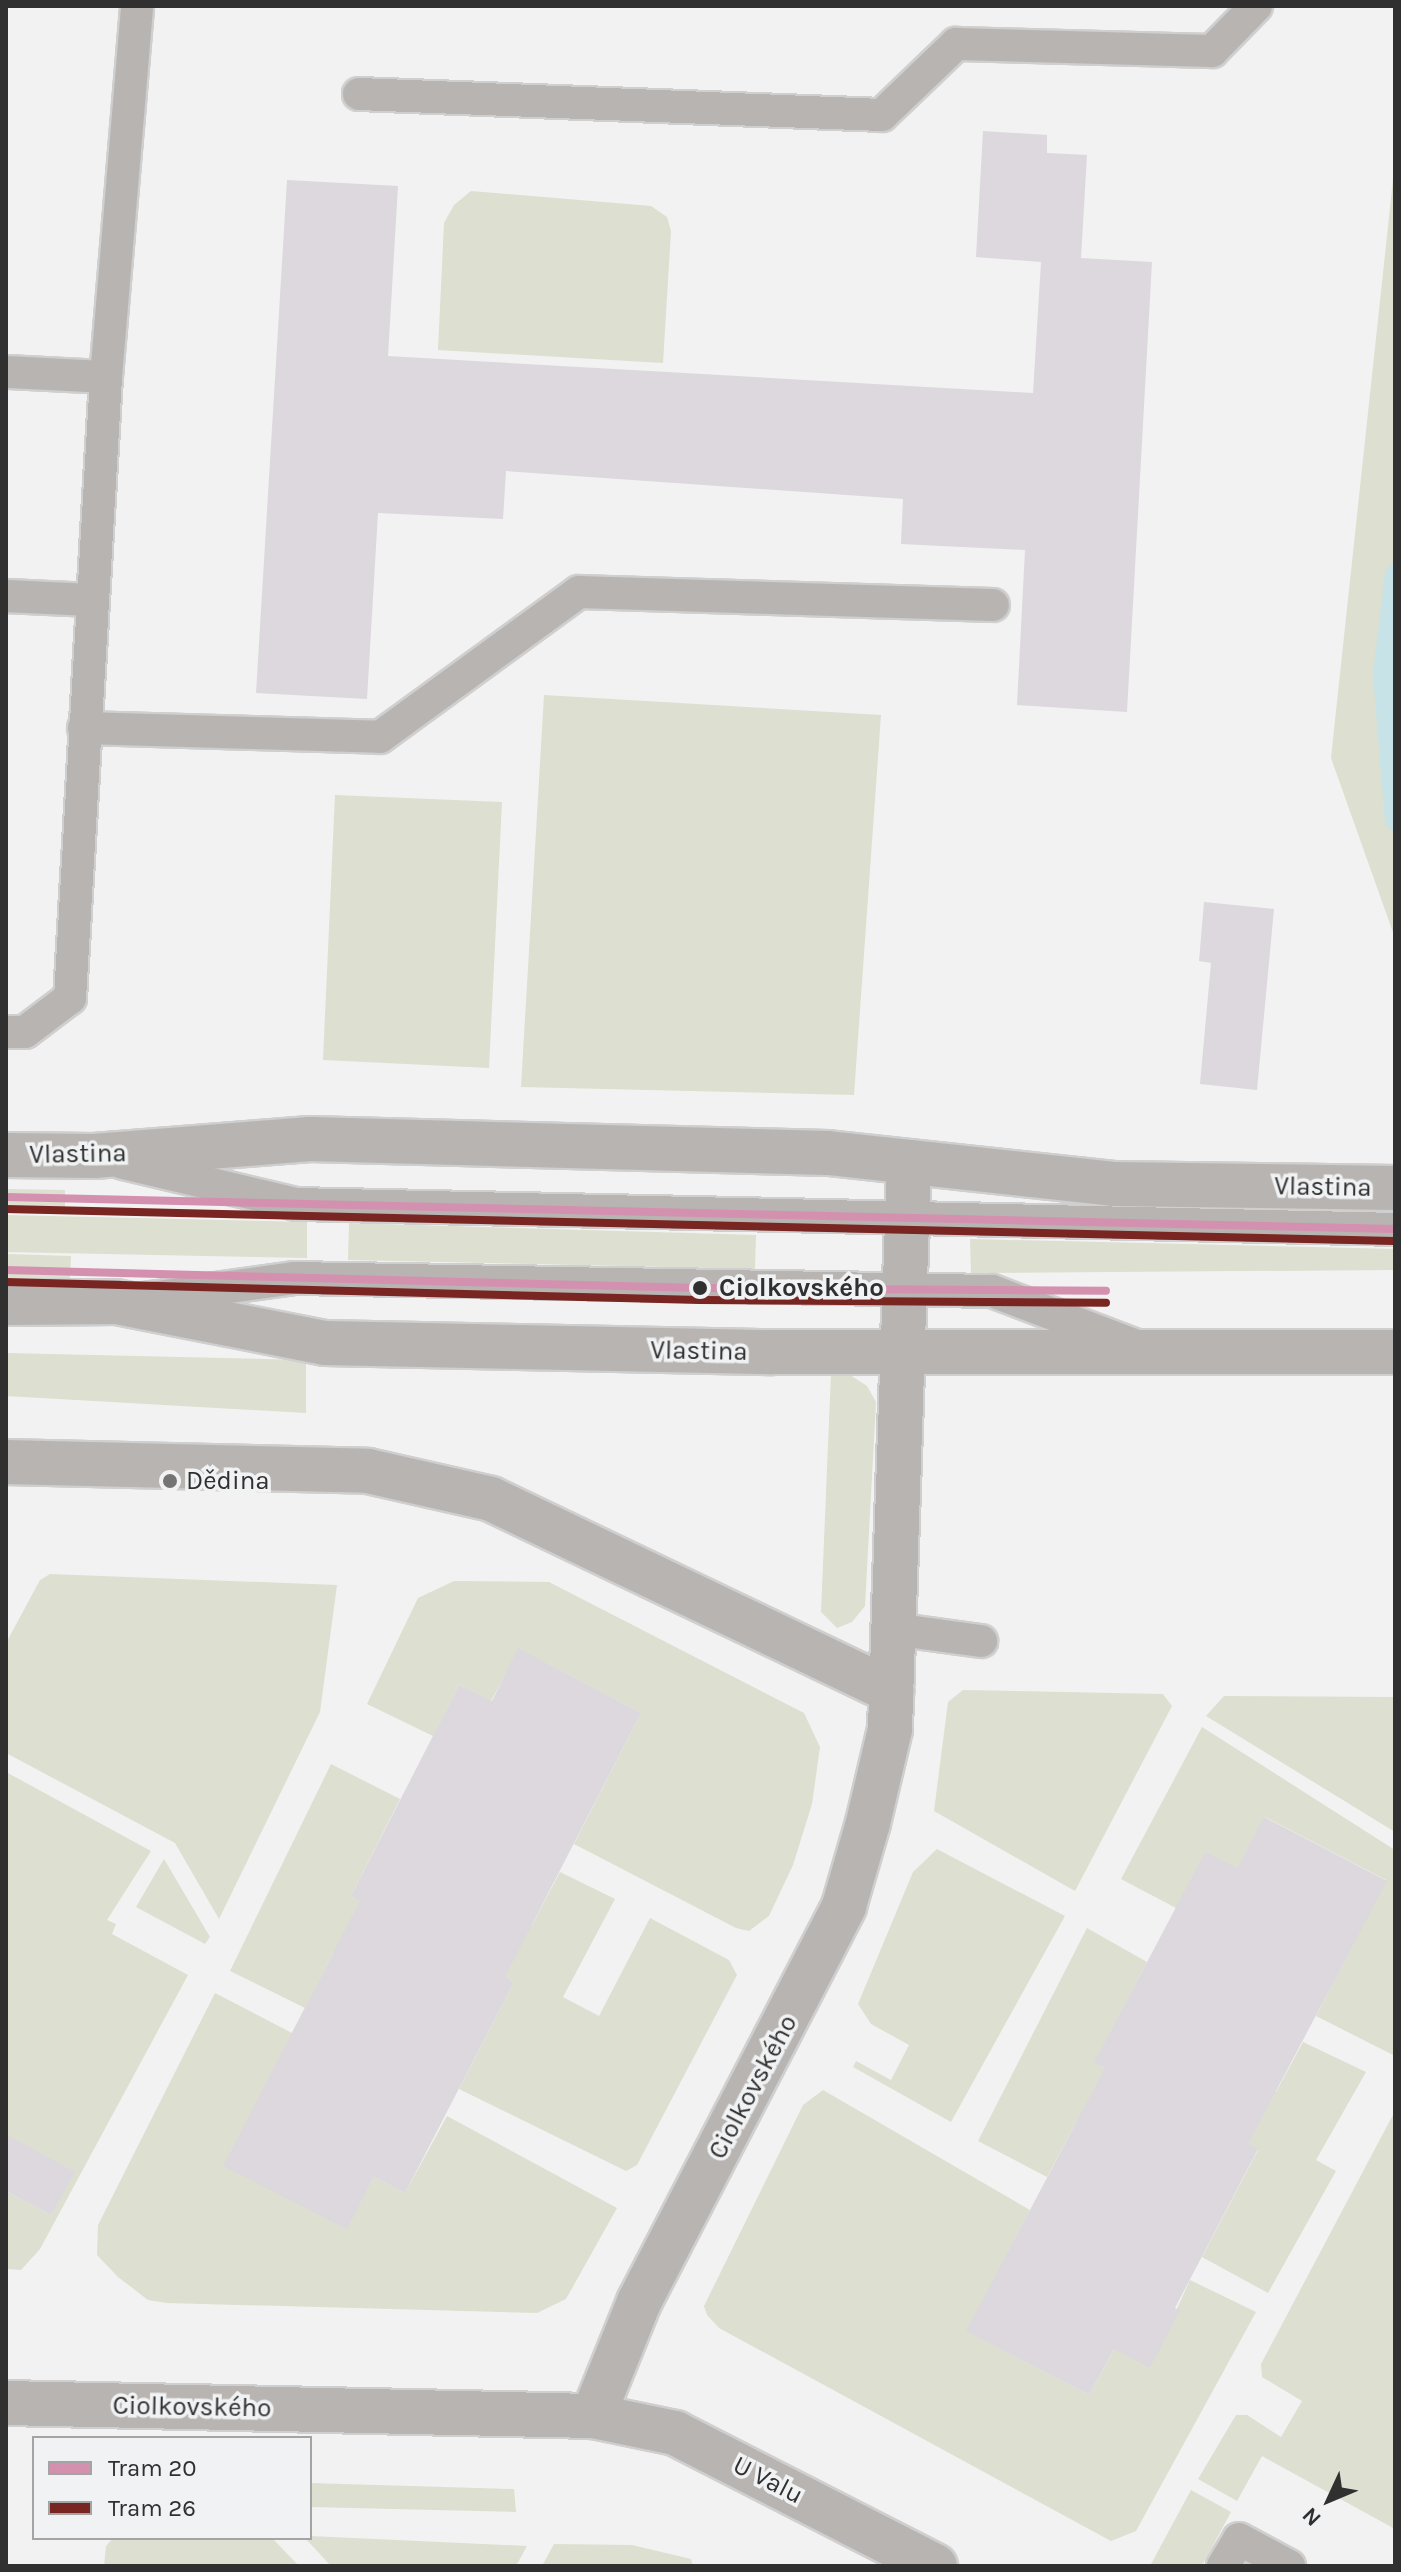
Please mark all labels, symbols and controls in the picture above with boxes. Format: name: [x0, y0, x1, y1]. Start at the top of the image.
street label: Vlastina: [29, 1138, 127, 1170]
street label: Vlastina: [1274, 1171, 1372, 1203]
place label: Ciolkovského: [719, 1272, 884, 1304]
marker: Ciolkovského: [688, 1276, 712, 1300]
street label: Vlastina: [650, 1335, 748, 1367]
place label: Dědina: [186, 1465, 270, 1497]
marker: Dědina: [161, 1472, 179, 1490]
street label: Ciolkovského: [702, 2010, 804, 2164]
street label: Ciolkovského: [112, 2390, 272, 2424]
legend: [32, 2436, 312, 2540]
street label: U Valu: [728, 2449, 808, 2511]
text: Tram 20: [108, 2454, 196, 2482]
north arrow: [1289, 2460, 1369, 2540]
text: Tram 26: [108, 2494, 196, 2522]
text: N: [1297, 2502, 1327, 2531]

